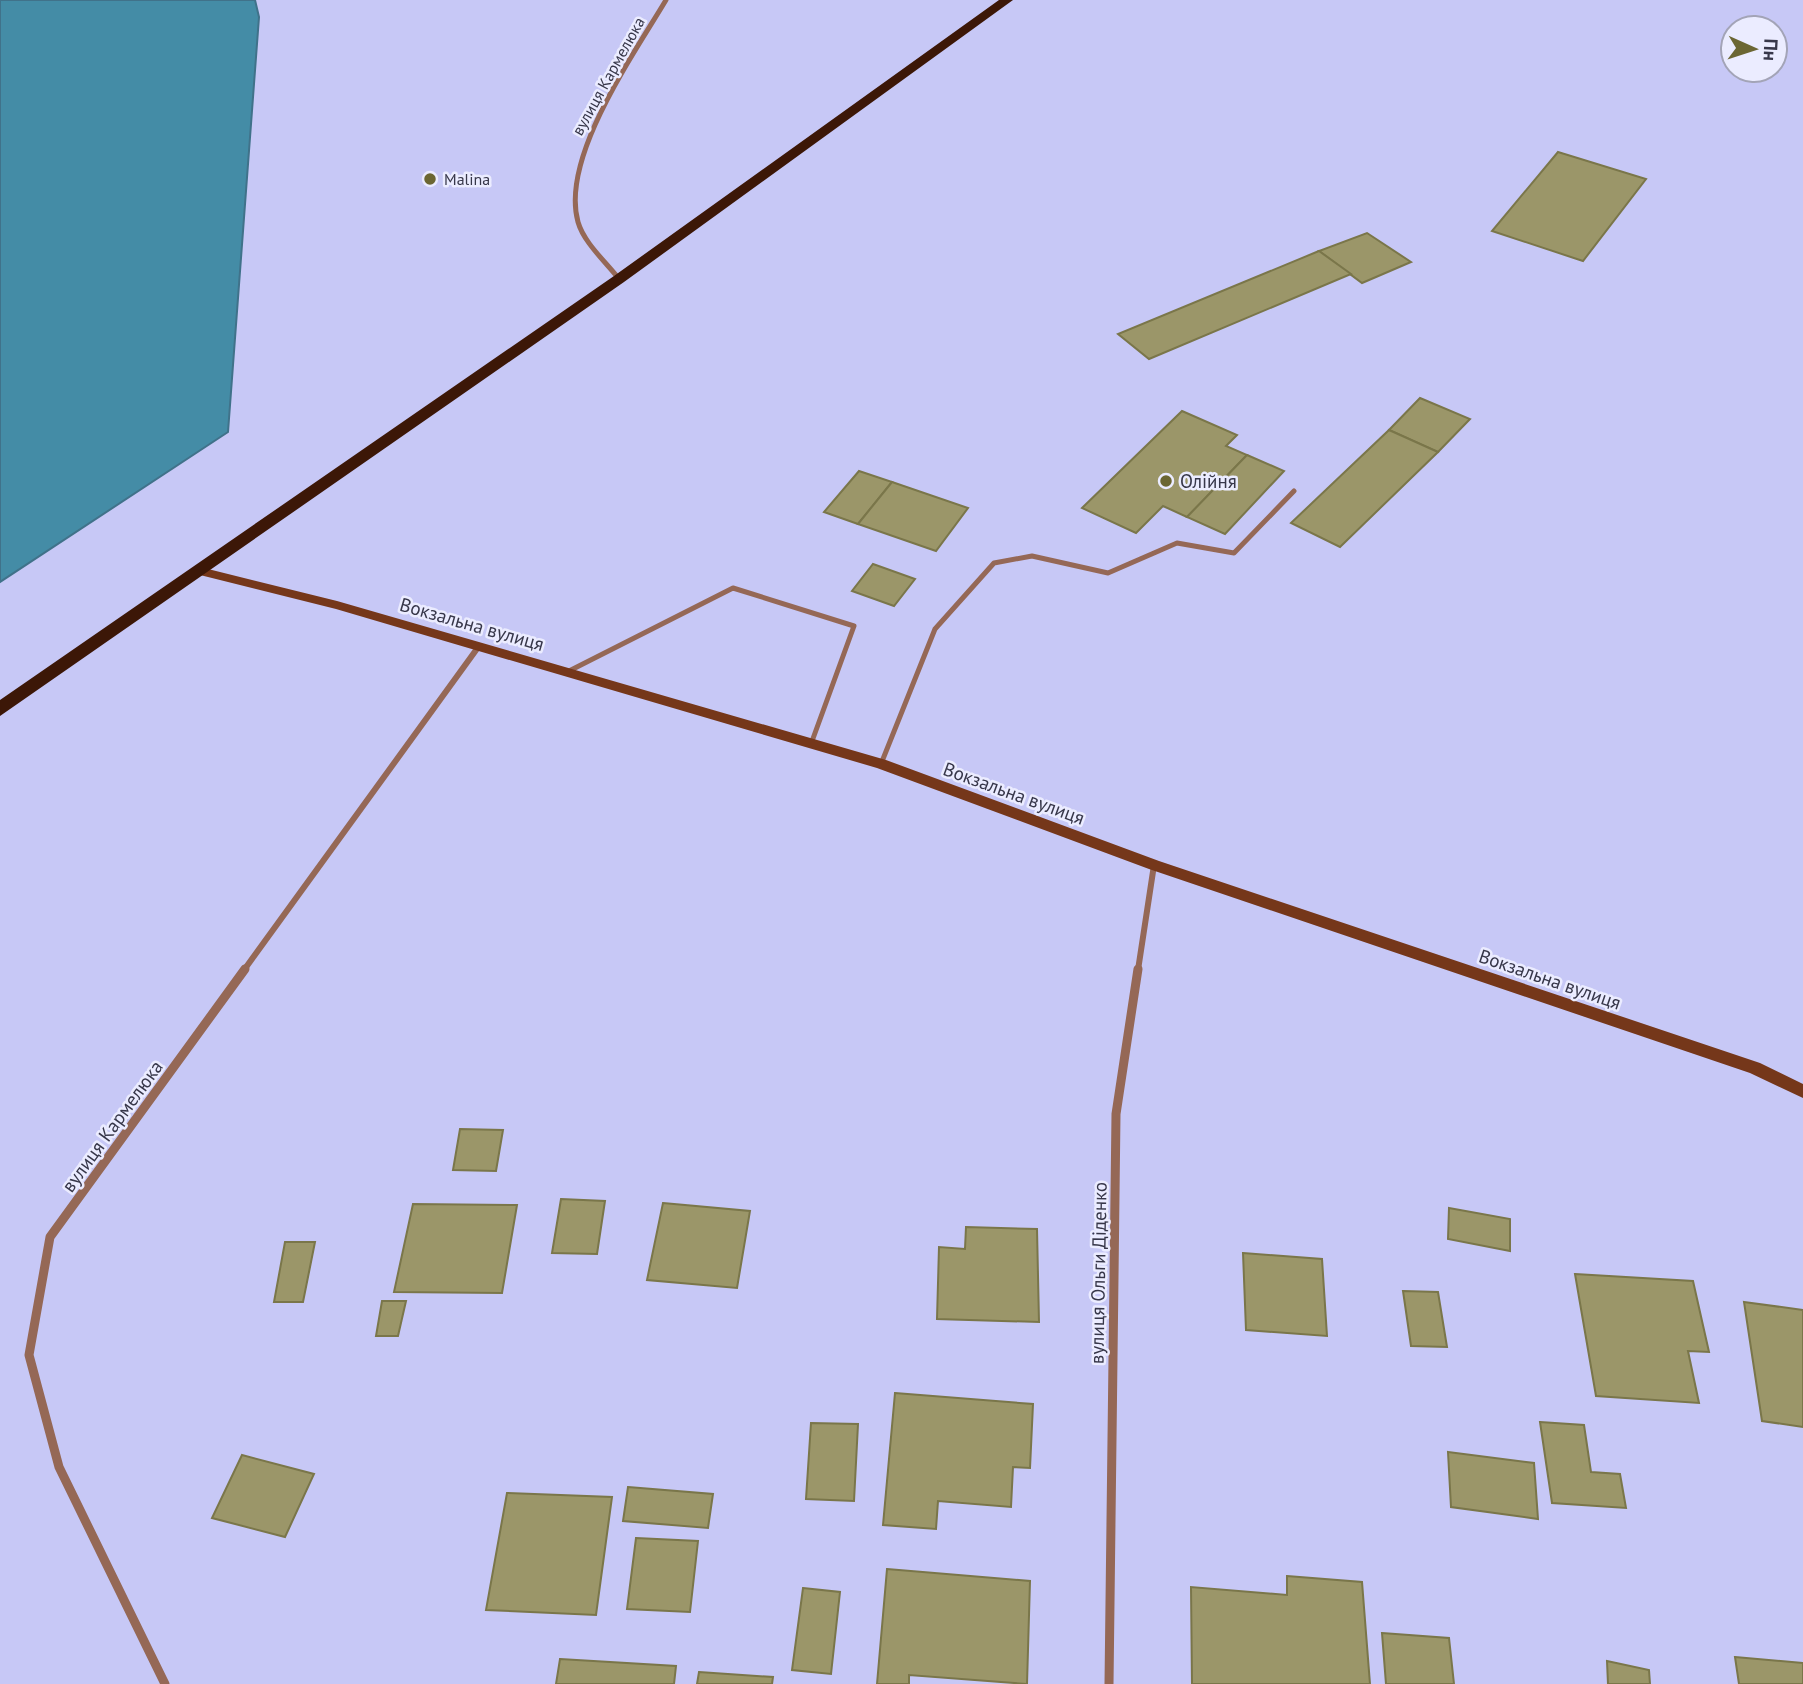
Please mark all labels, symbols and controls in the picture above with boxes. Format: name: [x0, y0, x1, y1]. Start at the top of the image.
street label: вулиця Кармелюка: [567, 13, 649, 139]
north arrow: [1719, 14, 1789, 84]
text: Пн: [1758, 38, 1784, 62]
place label: Malina: [444, 169, 490, 189]
marker: Malina: [422, 171, 438, 187]
place label: Олійня: [1180, 469, 1237, 493]
marker: Олійня: [1158, 473, 1174, 489]
street label: Вокзальна вулиця: [397, 592, 547, 656]
street label: Вокзальна вулиця: [940, 756, 1088, 830]
street label: Вокзальна вулиця: [1476, 943, 1624, 1015]
street label: вулиця Кармелюка: [56, 1055, 168, 1197]
street label: вулиця Ольги Діденко: [1084, 1182, 1112, 1364]

